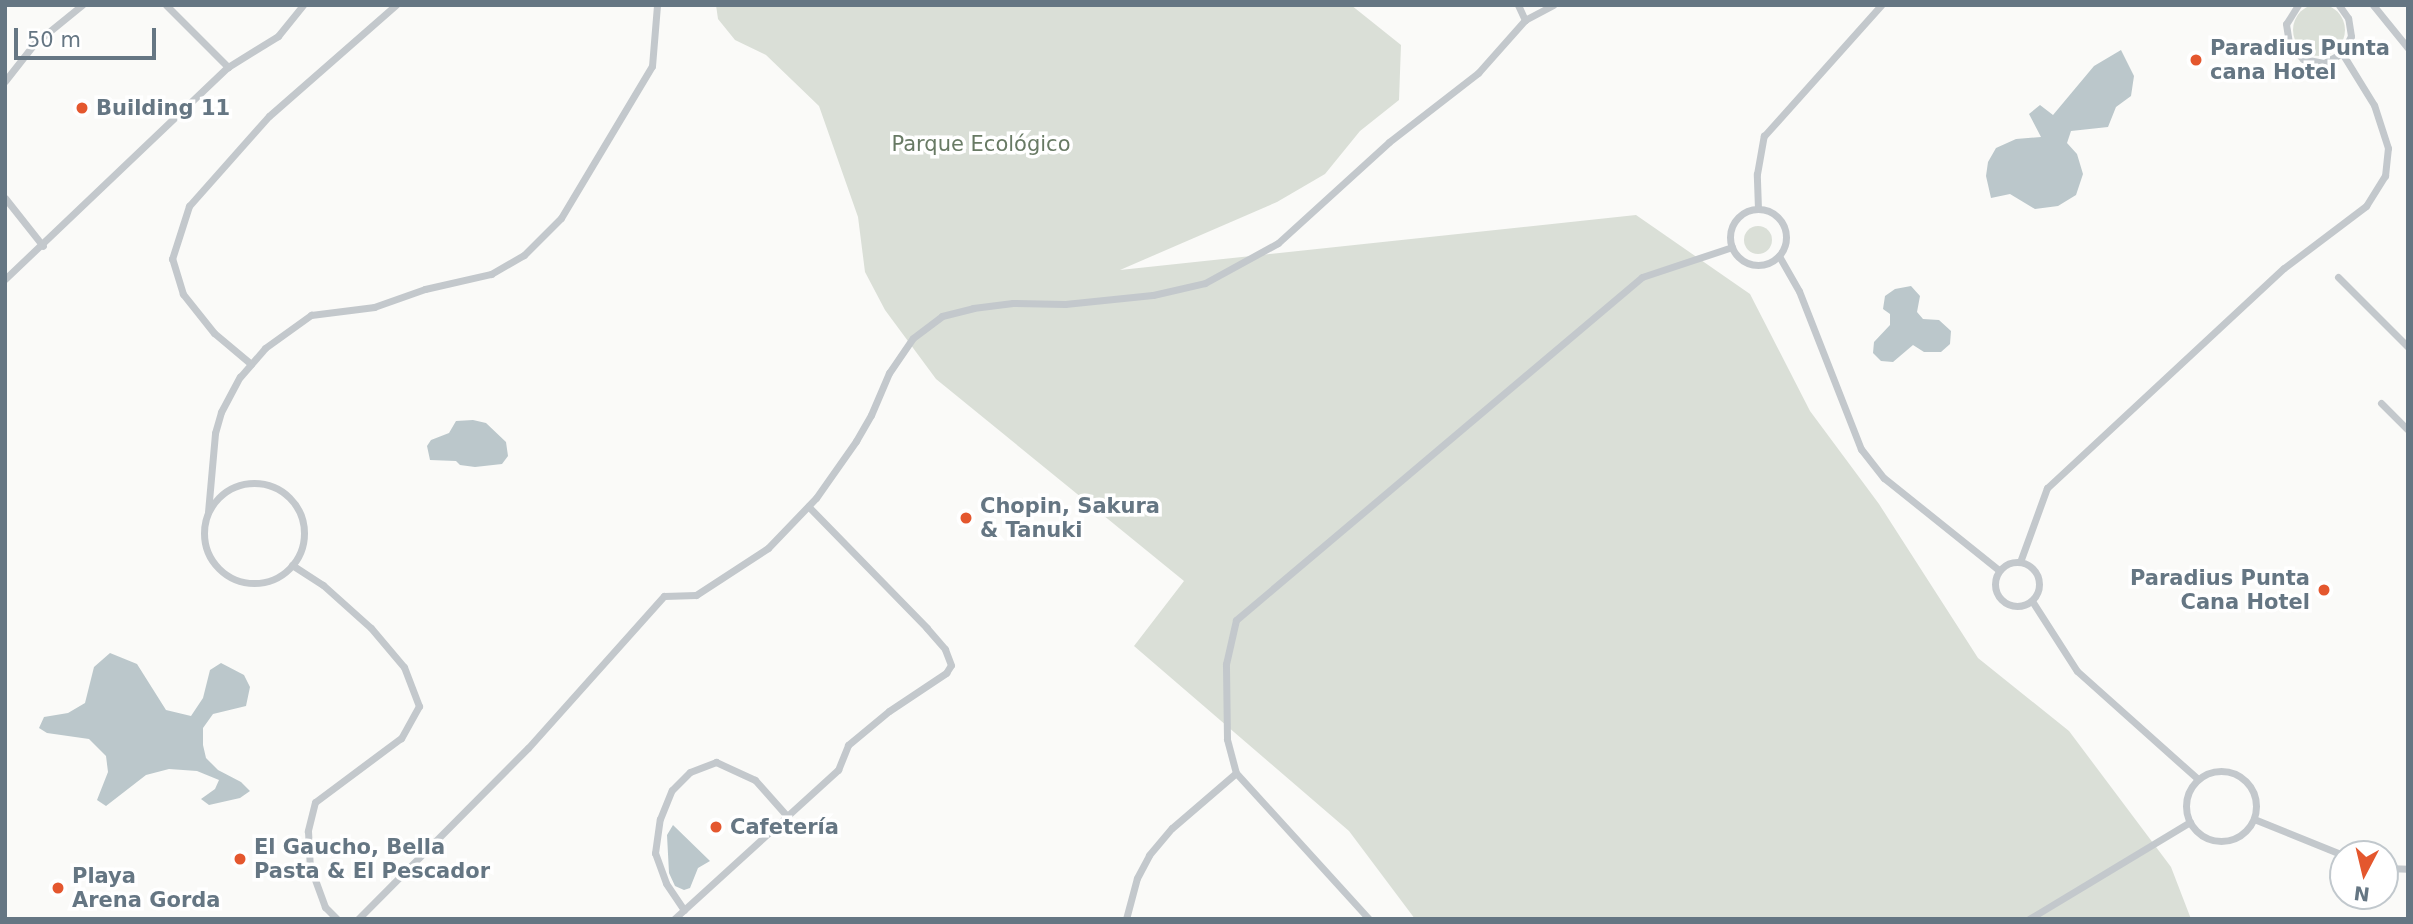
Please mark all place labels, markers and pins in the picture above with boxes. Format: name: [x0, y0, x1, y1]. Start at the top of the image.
place label: Paradius Punta cana Hotel: [2210, 35, 2390, 85]
marker: Paradius Punta cana Hotel: [2188, 52, 2204, 68]
place label: Building 11: [96, 95, 230, 121]
marker: Building 11: [74, 100, 90, 116]
place label: Chopin, Sakura & Tanuki: [980, 493, 1160, 543]
marker: Chopin, Sakura & Tanuki: [958, 510, 974, 526]
place label: Paradius Punta Cana Hotel: [2130, 565, 2310, 615]
marker: Paradius Punta Cana Hotel: [2316, 582, 2332, 598]
place label: Cafetería: [730, 814, 839, 840]
marker: Cafetería: [708, 819, 724, 835]
place label: El Gaucho, Bella Pasta & El Pescador: [254, 834, 490, 884]
marker: El Gaucho, Bella Pasta & El Pescador: [232, 851, 248, 867]
place label: Playa Arena Gorda: [72, 863, 221, 913]
marker: Playa Arena Gorda: [50, 880, 66, 896]

